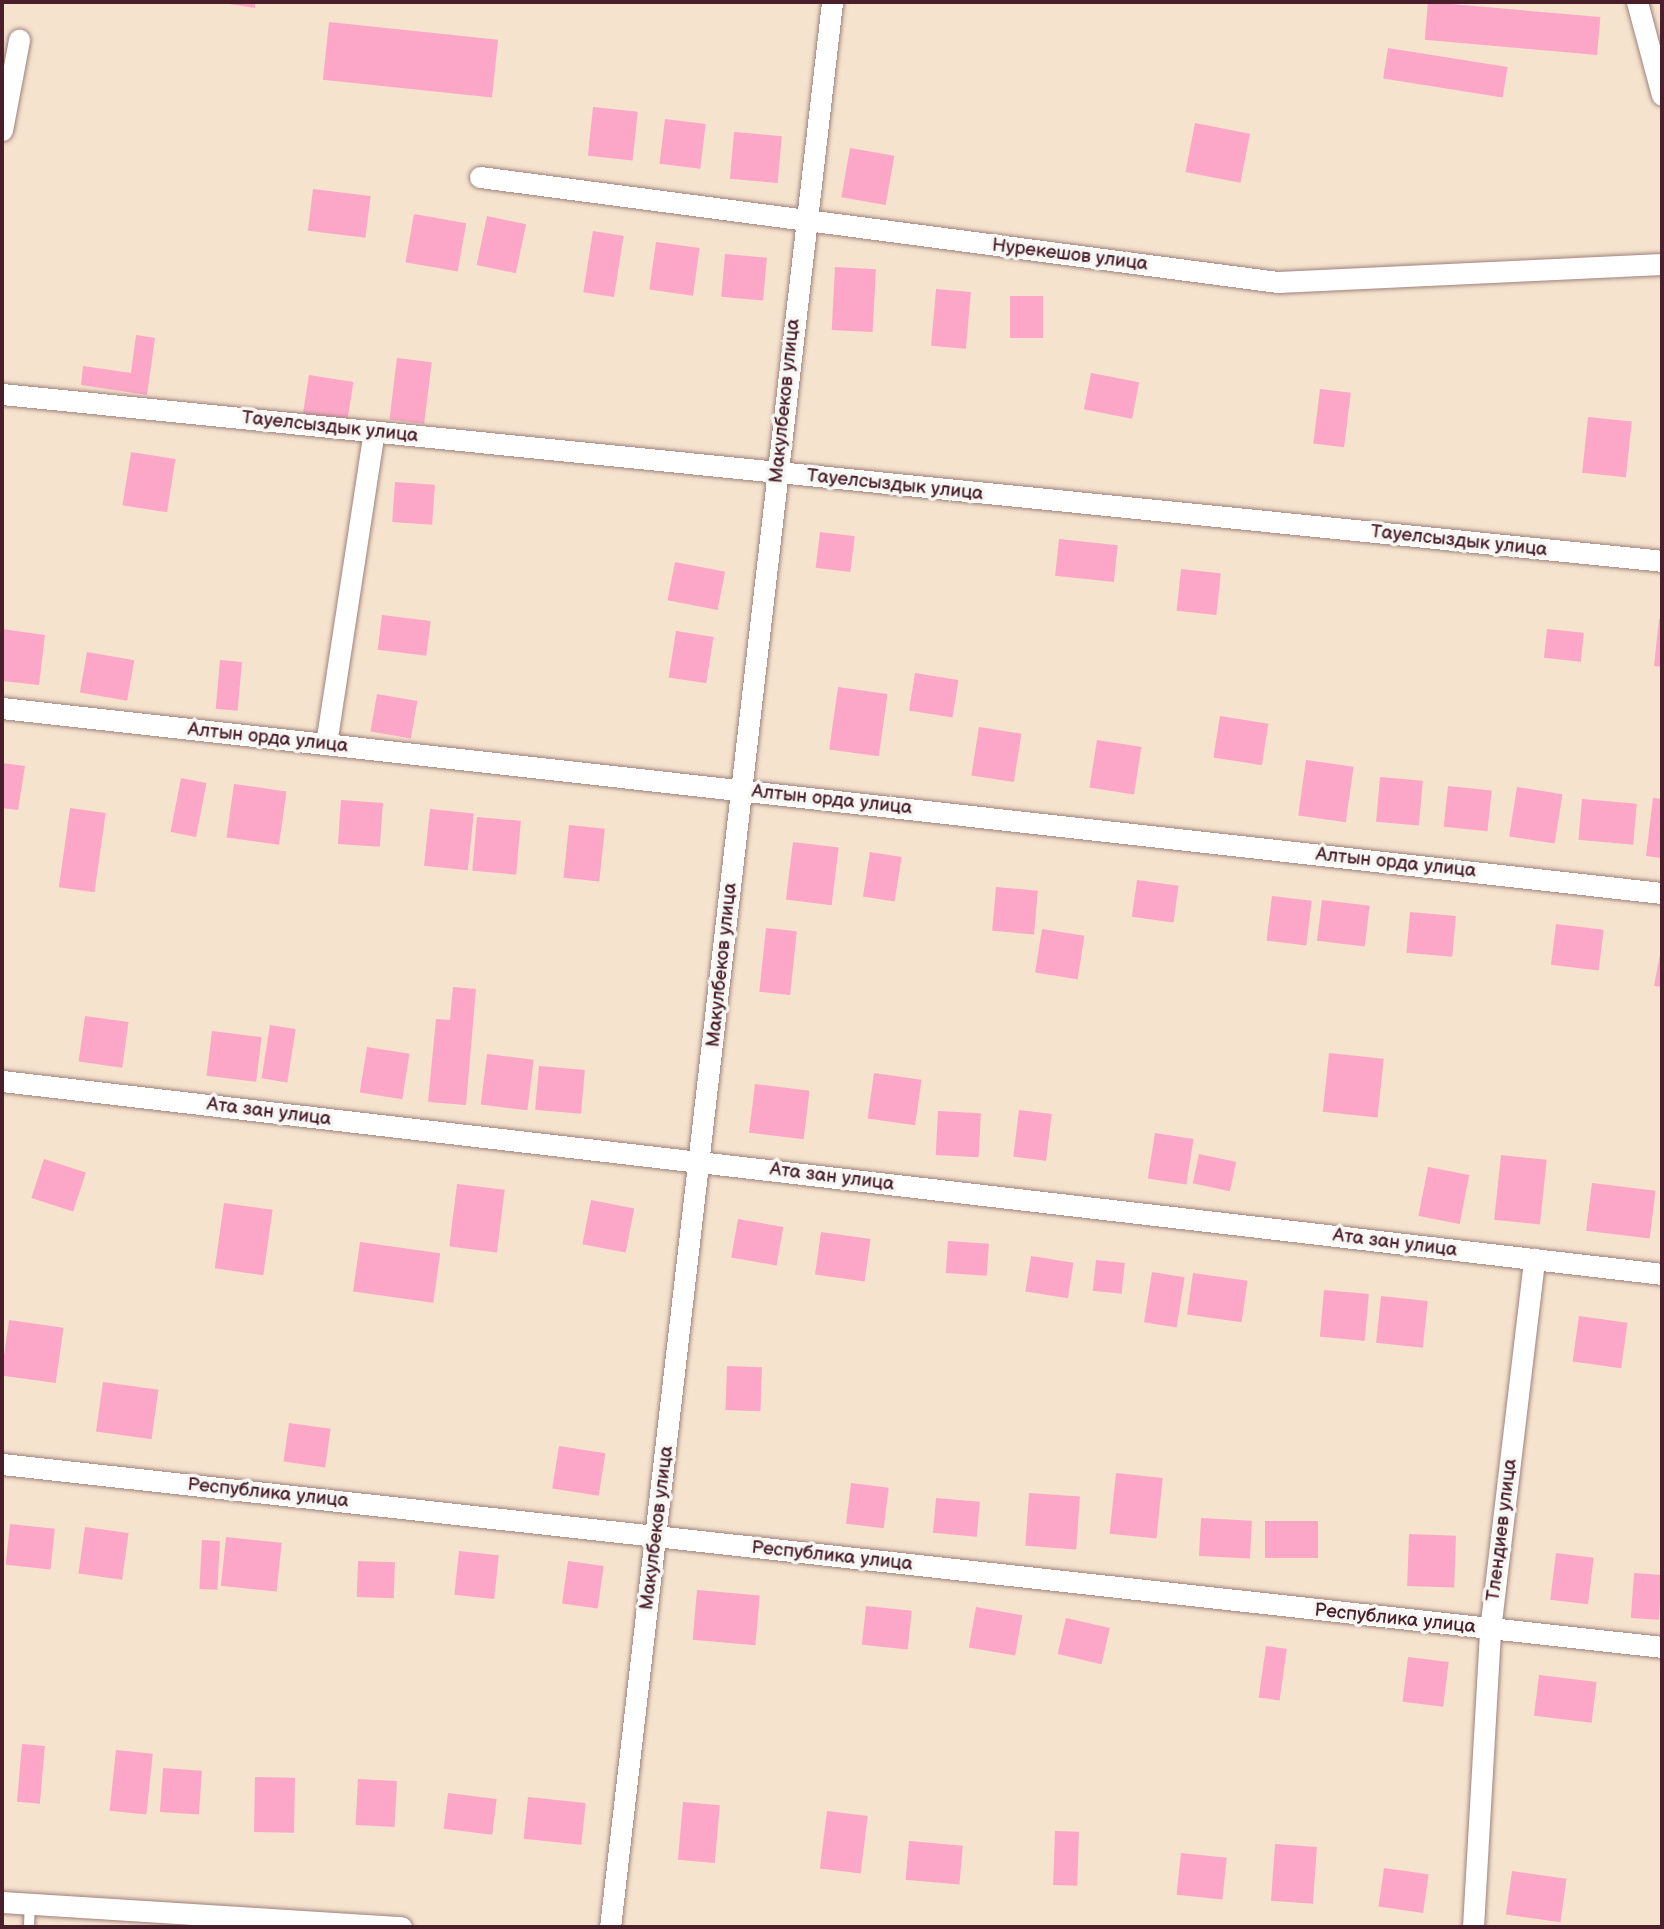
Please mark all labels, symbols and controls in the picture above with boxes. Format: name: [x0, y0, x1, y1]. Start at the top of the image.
street label: Нурекешов улица: [991, 234, 1149, 276]
street label: Макулбеков улица: [765, 318, 805, 484]
street label: Тауелсыздык улица: [241, 406, 419, 448]
street label: Тауелсыздык улица: [806, 464, 984, 506]
street label: Тауелсыздык улица: [1370, 520, 1548, 562]
street label: Алтын орда улица: [187, 718, 349, 758]
street label: Алтын орда улица: [751, 780, 913, 820]
street label: Алтын орда улица: [1315, 843, 1477, 883]
street label: Макулбеков улица: [702, 882, 742, 1048]
street label: Ата зан улица: [206, 1093, 332, 1131]
street label: Ата зан улица: [769, 1158, 895, 1196]
street label: Ата зан улица: [1332, 1224, 1458, 1262]
street label: Макулбеков улица: [636, 1445, 678, 1611]
street label: Тлендиев улица: [1482, 1457, 1522, 1603]
street label: Республика улица: [186, 1473, 350, 1513]
street label: Республика улица: [750, 1536, 914, 1576]
street label: Республика улица: [1313, 1599, 1477, 1639]

